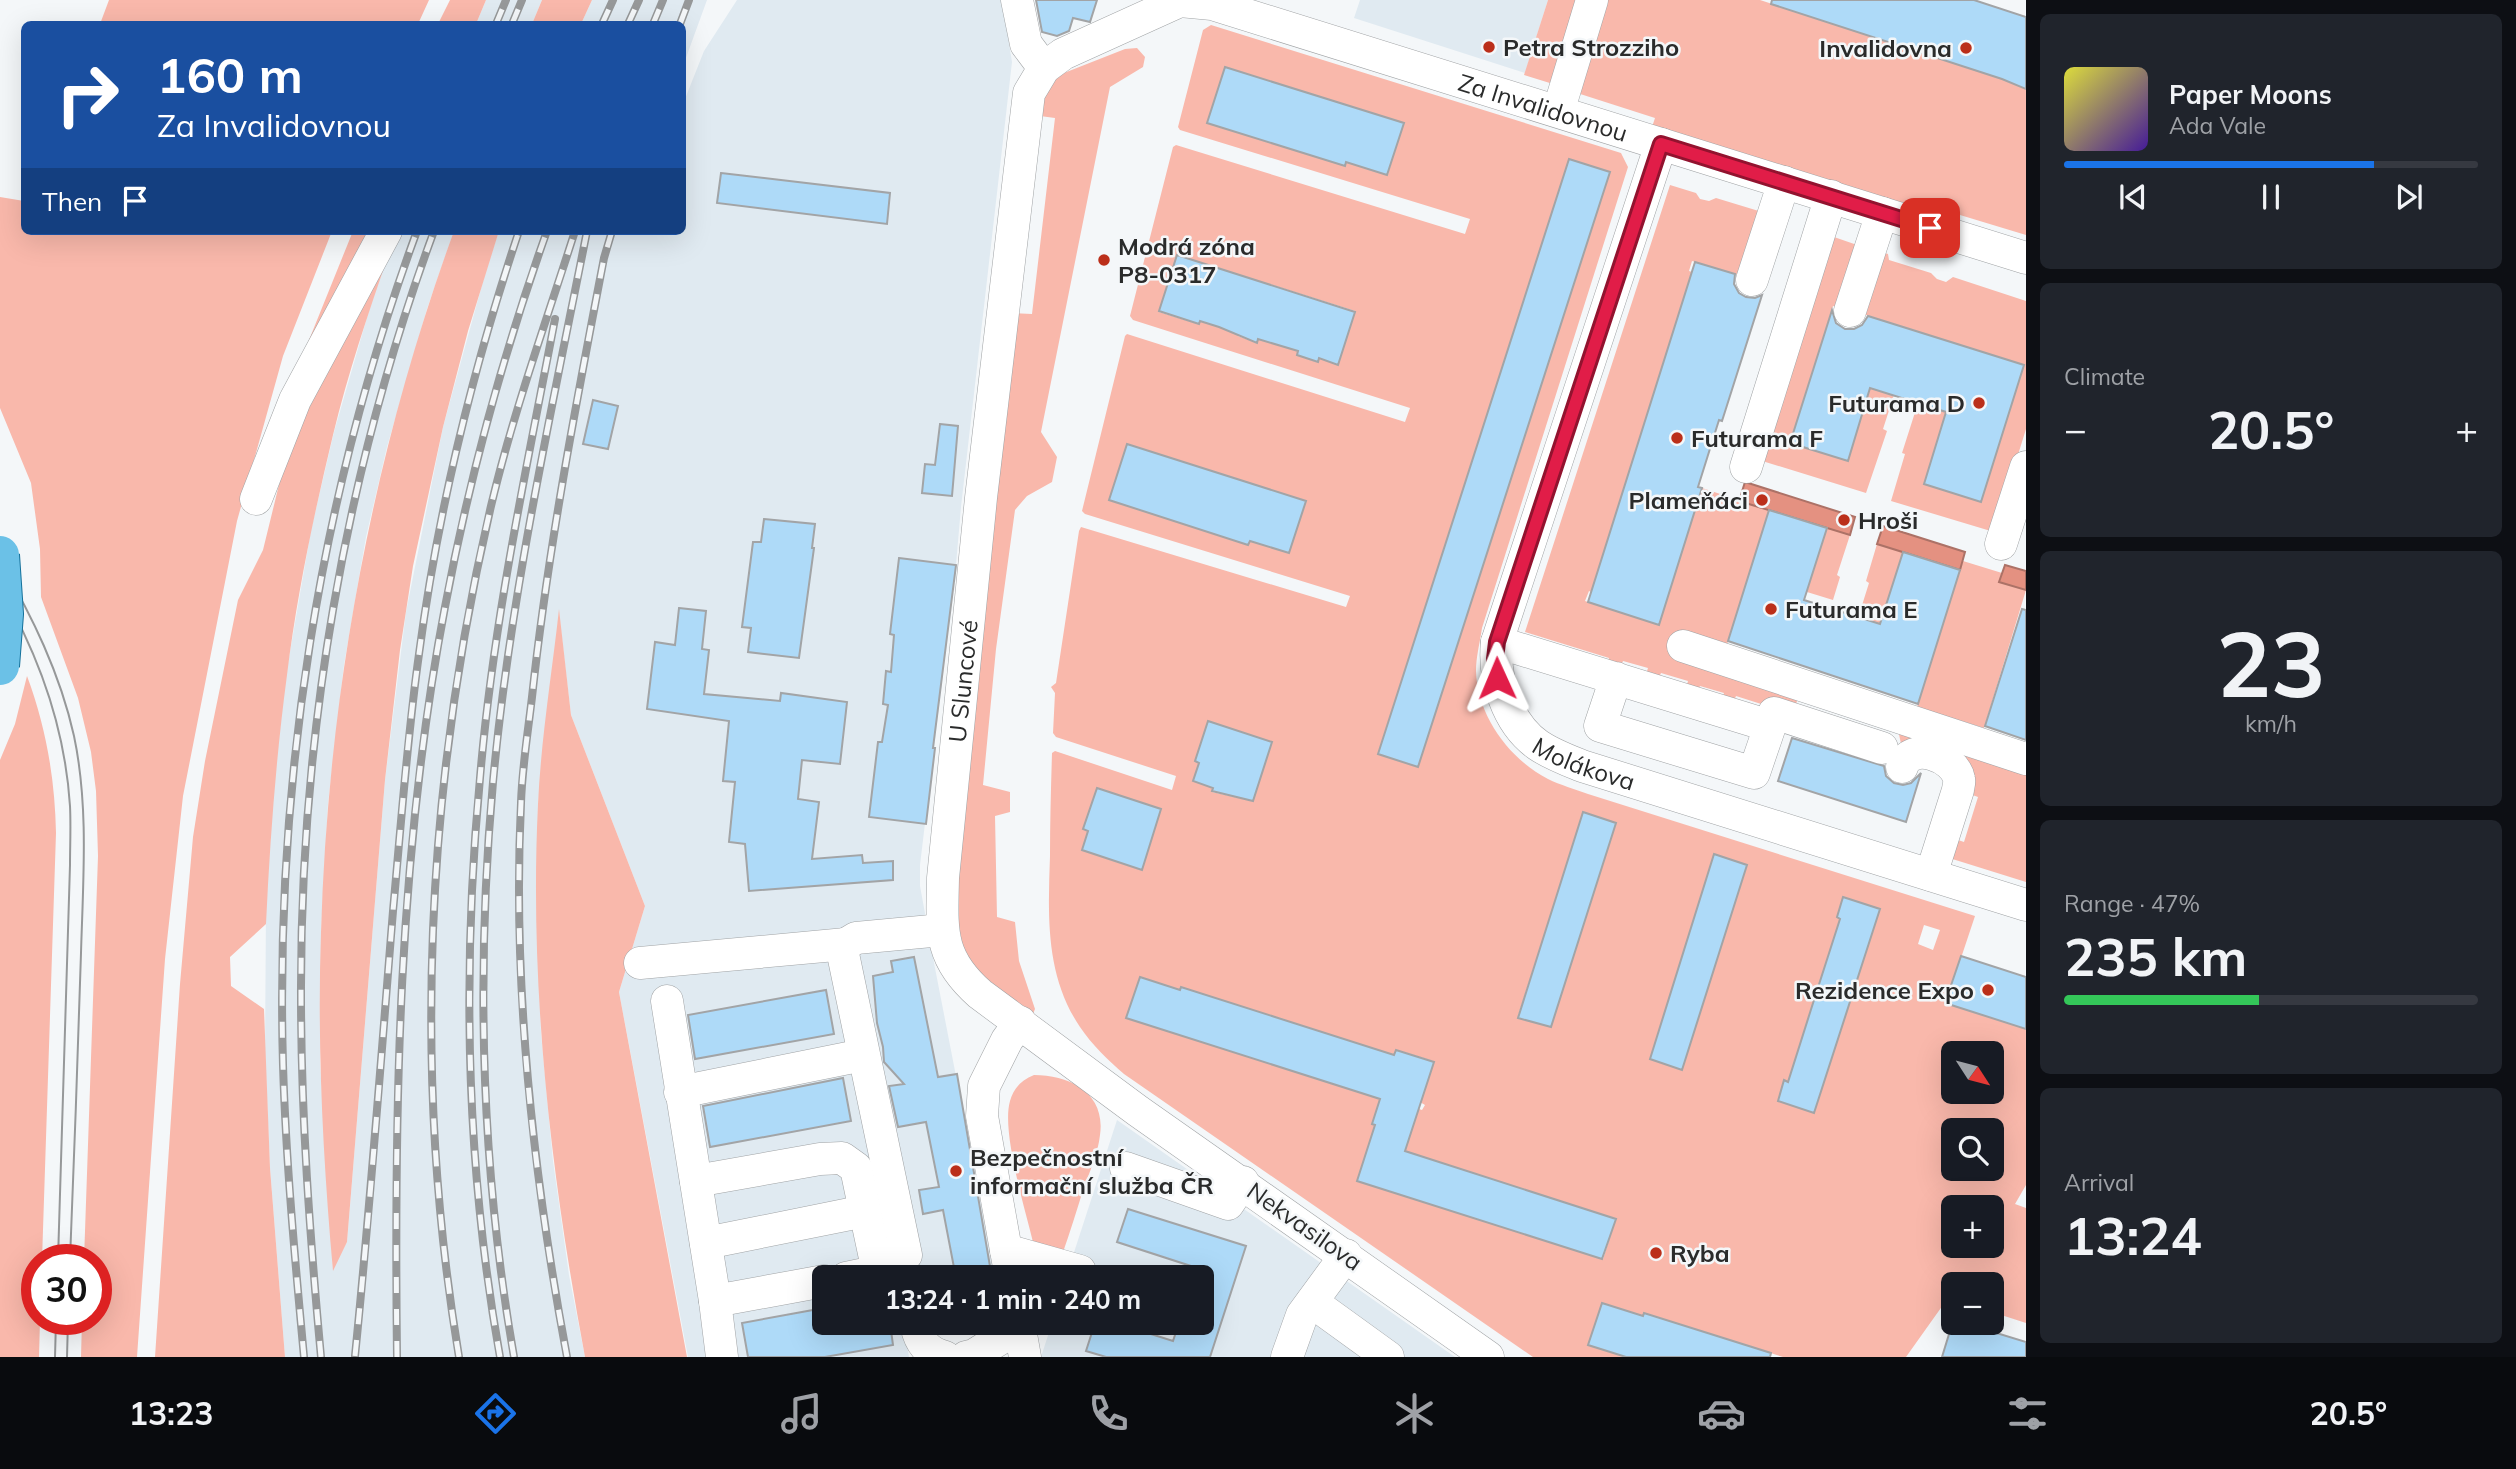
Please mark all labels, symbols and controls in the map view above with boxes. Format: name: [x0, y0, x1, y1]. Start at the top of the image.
place label: Petra Strozziho: [1503, 32, 1679, 62]
place label: Invalidovna: [1819, 33, 1952, 63]
marker: Petra Strozziho: [1481, 39, 1497, 55]
marker: Invalidovna: [1958, 40, 1974, 56]
text: 160 m: [157, 44, 303, 105]
icon: right: [42, 49, 133, 140]
street label: Za Invalidovnou: [1455, 67, 1631, 148]
text: Paper Moons: [2169, 78, 2332, 111]
text: Za Invalidovnou: [157, 105, 391, 145]
text: Ada Vale: [2169, 111, 2266, 140]
icon: previous: [2114, 178, 2152, 216]
icon: pause: [2252, 178, 2290, 216]
icon: next: [2390, 178, 2428, 216]
icon: arrive: [116, 182, 154, 220]
text: Then: [42, 185, 102, 218]
pin: [1900, 198, 1960, 258]
icon: arrive: [1911, 209, 1949, 247]
place label: Modrá zóna P8-0317: [1118, 231, 1255, 289]
marker: Modrá zóna P8-0317: [1096, 252, 1112, 268]
text: Climate: [2064, 362, 2145, 391]
place label: Futurama D: [1828, 388, 1965, 418]
marker: Futurama D: [1971, 395, 1987, 411]
text: 20.5°: [2208, 397, 2334, 462]
text: −: [2064, 405, 2087, 453]
text: +: [2455, 405, 2478, 453]
place label: Futurama F: [1691, 423, 1823, 453]
marker: Futurama F: [1669, 430, 1685, 446]
place label: Plameňáci: [1628, 485, 1748, 515]
marker: Plameňáci: [1754, 492, 1770, 508]
place label: Hroši: [1858, 505, 1918, 535]
marker: Hroši: [1836, 512, 1852, 528]
place label: Futurama E: [1785, 594, 1918, 624]
marker: Futurama E: [1763, 601, 1779, 617]
text: 23: [2216, 606, 2326, 720]
street label: U Sluncové: [942, 618, 984, 744]
position arrow: [1460, 641, 1534, 715]
text: km/h: [2245, 709, 2297, 738]
street label: Molákova: [1527, 731, 1639, 797]
text: Range · 47%: [2064, 889, 2200, 918]
text: 235 km: [2064, 924, 2247, 989]
place label: Rezidence Expo: [1795, 975, 1974, 1005]
marker: Rezidence Expo: [1980, 982, 1996, 998]
north arrow: [1941, 1041, 2004, 1104]
map controls: [1941, 1041, 2004, 1335]
button: search: [1941, 1118, 2004, 1181]
place label: Bezpečnostní informační služba ČR: [970, 1142, 1214, 1200]
marker: Bezpečnostní informační služba ČR: [948, 1163, 964, 1179]
text: Arrival: [2064, 1168, 2134, 1197]
street label: Nekvasilova: [1242, 1175, 1368, 1277]
button: +: [1941, 1195, 2004, 1258]
text: 13:24: [2064, 1203, 2202, 1268]
place label: Ryba: [1670, 1238, 1730, 1268]
speed limit sign: 30: [21, 1244, 112, 1335]
marker: Ryba: [1648, 1245, 1664, 1261]
button: −: [1941, 1272, 2004, 1335]
text: 13:24 · 1 min · 240 m: [885, 1283, 1141, 1316]
icon: directions: [471, 1389, 520, 1438]
icon: music: [777, 1389, 826, 1438]
icon: phone: [1084, 1389, 1133, 1438]
icon: climate: [1390, 1389, 1439, 1438]
icon: car: [1697, 1389, 1746, 1438]
icon: filters: [2003, 1389, 2052, 1438]
text: 13:23: [129, 1393, 213, 1433]
text: 20.5°: [2310, 1393, 2387, 1433]

